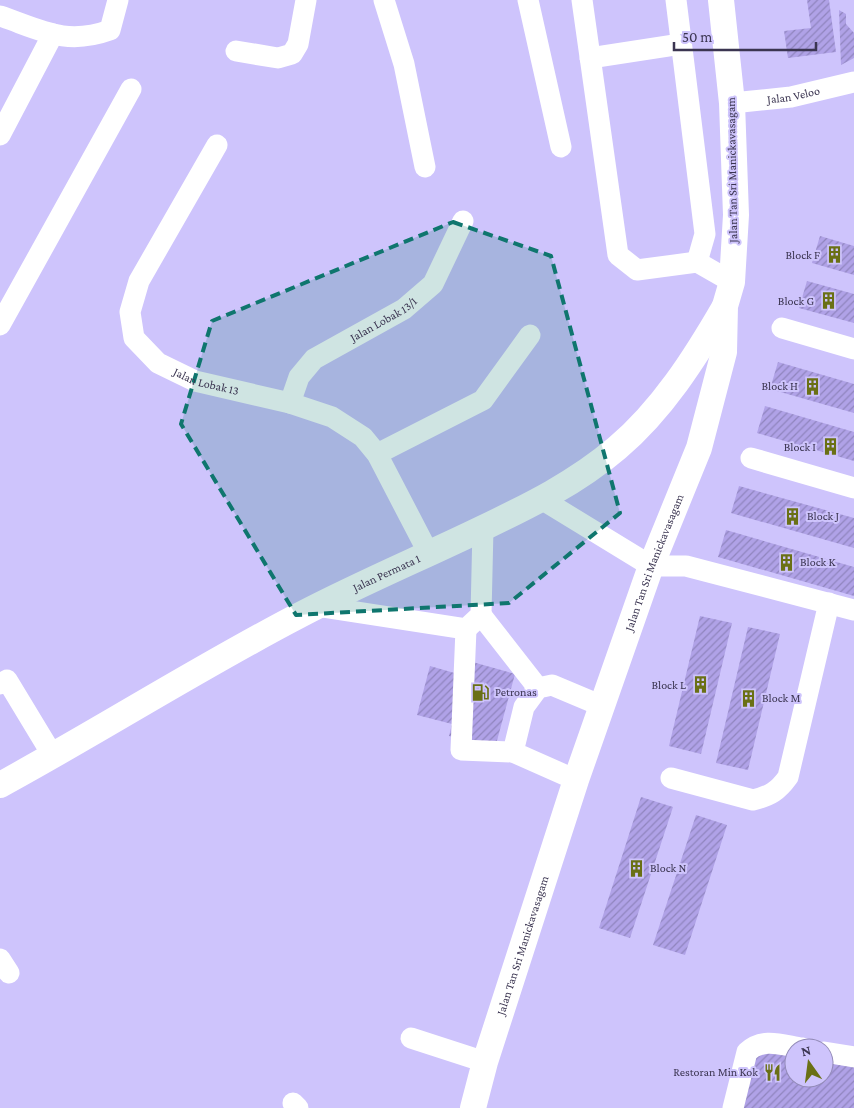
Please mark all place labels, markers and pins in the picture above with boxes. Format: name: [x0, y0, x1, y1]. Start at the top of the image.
building icon: Block F: [824, 245, 844, 265]
place label: Block F: [786, 248, 820, 262]
building icon: Block G: [818, 291, 838, 311]
place label: Block G: [778, 294, 814, 308]
building icon: Block H: [802, 376, 822, 396]
place label: Block H: [762, 379, 798, 393]
building icon: Block I: [820, 437, 840, 457]
place label: Block I: [784, 440, 816, 454]
building icon: Block J: [783, 506, 803, 526]
place label: Block J: [807, 509, 840, 523]
building icon: Block K: [776, 552, 796, 572]
place label: Block K: [800, 555, 836, 569]
building icon: Block L: [690, 675, 710, 695]
place label: Block L: [651, 678, 686, 692]
fuel station icon: Petronas: [471, 682, 491, 702]
place label: Petronas: [495, 685, 537, 699]
building icon: Block M: [738, 688, 758, 708]
place label: Block M: [762, 691, 801, 705]
building icon: Block N: [626, 858, 646, 878]
place label: Block N: [650, 861, 687, 875]
restaurant icon: Restoran Min Kok: [762, 1062, 782, 1082]
place label: Restoran Min Kok: [673, 1065, 758, 1079]

